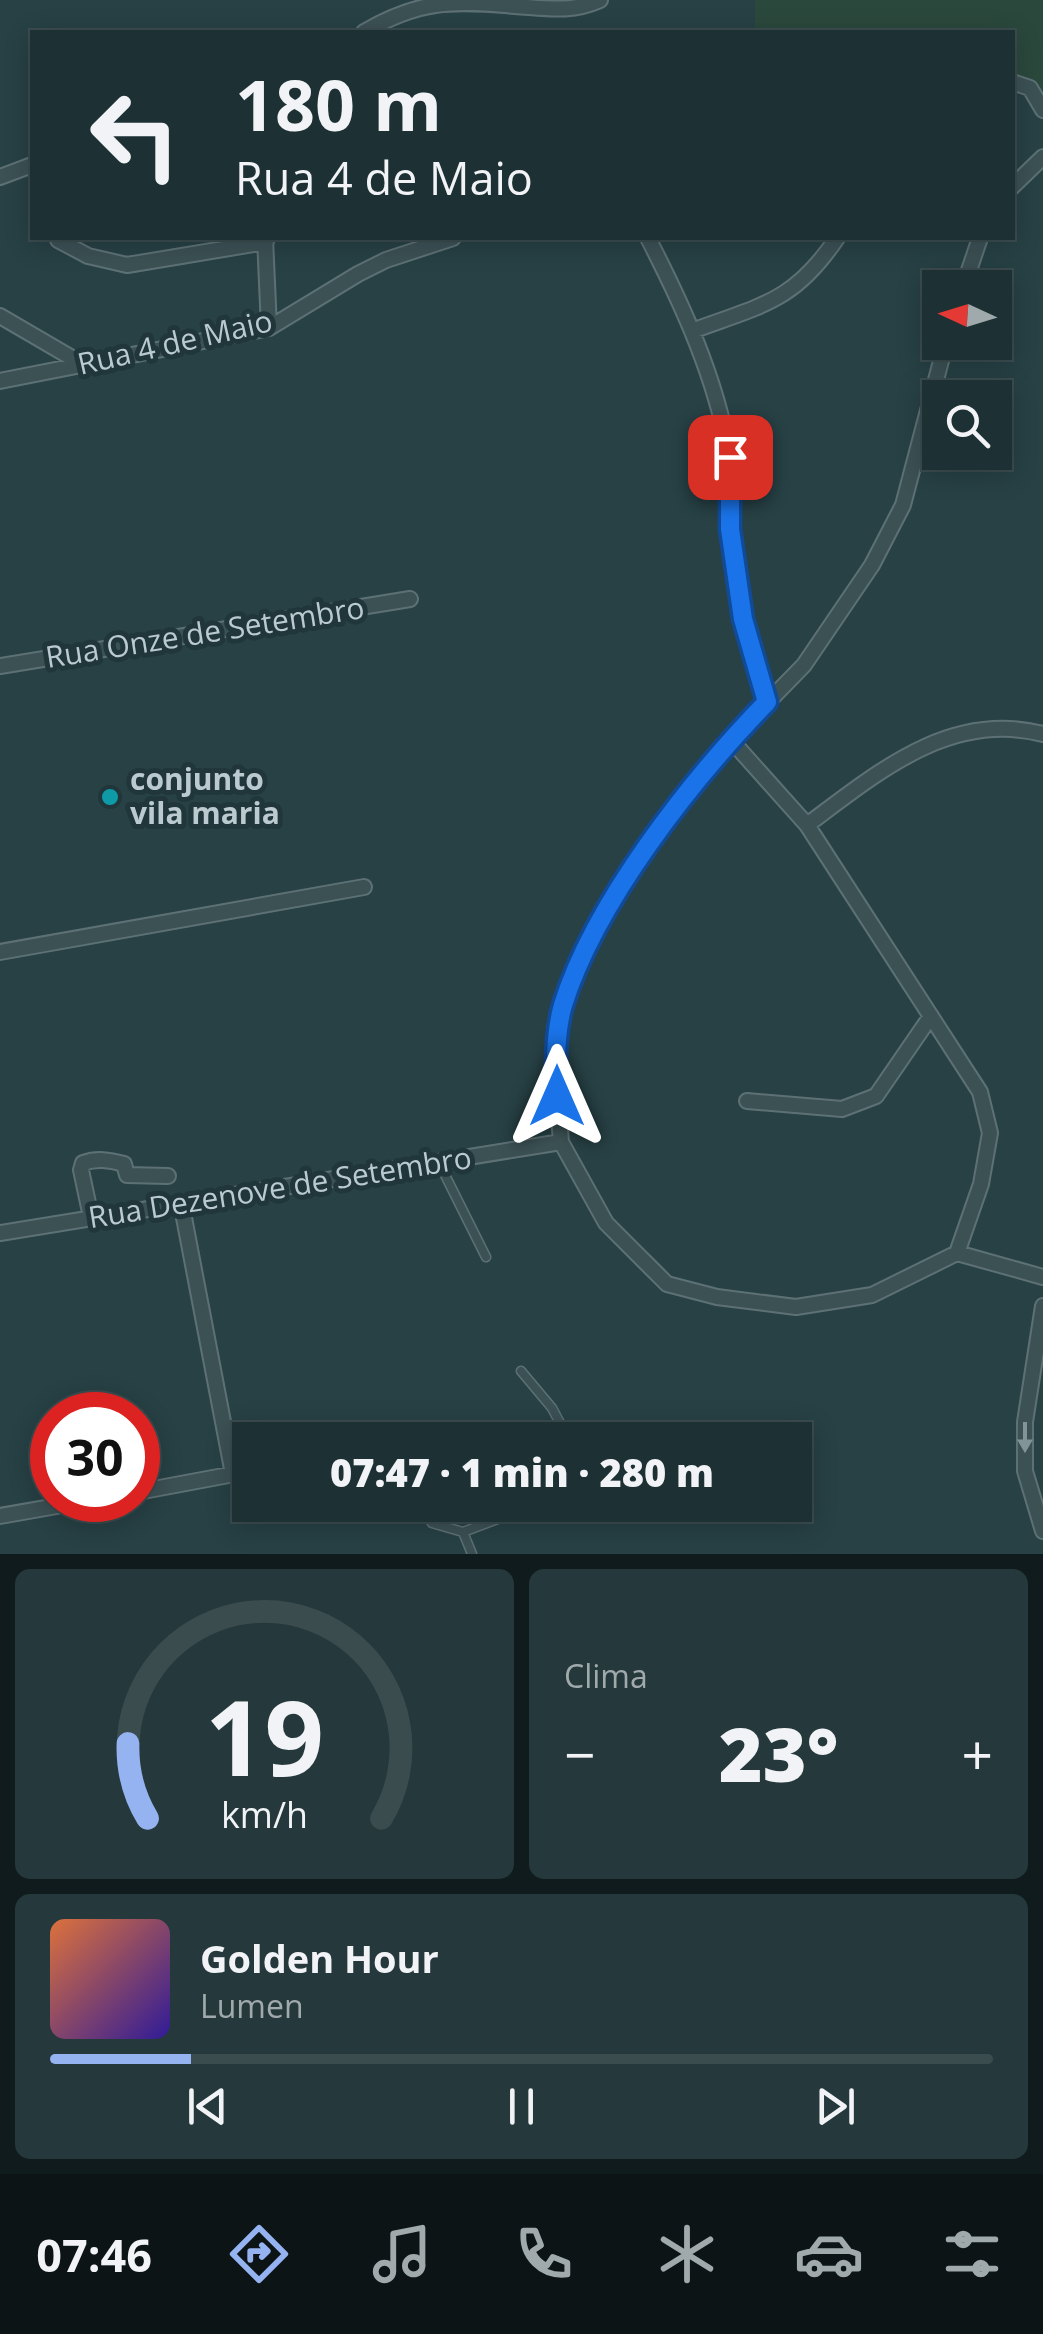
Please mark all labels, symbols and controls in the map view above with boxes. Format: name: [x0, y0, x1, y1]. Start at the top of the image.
text: 180 m: [235, 56, 442, 152]
icon: left: [70, 70, 200, 200]
text: Rua 4 de Maio: [235, 147, 533, 208]
north arrow: [922, 270, 1012, 360]
map controls: [922, 270, 1012, 470]
street label: Rua 4 de Maio: [73, 299, 276, 384]
button: search: [922, 380, 1012, 470]
pin: [688, 415, 773, 500]
icon: arrive: [703, 430, 758, 485]
street label: Rua Onze de Setembro: [43, 586, 367, 677]
place label: conjunto vila maria: [130, 758, 280, 833]
marker: conjunto vila maria: [99, 786, 121, 808]
position arrow: [505, 1044, 609, 1148]
street label: Rua Dezenove de Setembro: [85, 1136, 474, 1237]
speed limit sign: 30: [30, 1392, 160, 1522]
one-way arrow: [1017, 1421, 1033, 1453]
text: 07:47 · 1 min · 280 m: [330, 1446, 714, 1498]
text: Clima: [564, 1654, 648, 1697]
text: 19: [205, 1665, 324, 1806]
text: 23°: [719, 1702, 838, 1804]
text: −: [564, 1716, 595, 1791]
text: +: [962, 1716, 993, 1791]
text: km/h: [221, 1790, 308, 1838]
text: Golden Hour: [200, 1932, 439, 1984]
text: Lumen: [200, 1984, 304, 2027]
icon: previous: [180, 2079, 235, 2134]
icon: pause: [494, 2079, 549, 2134]
icon: next: [808, 2079, 863, 2134]
icon: directions: [224, 2219, 294, 2289]
icon: music: [367, 2219, 437, 2289]
icon: phone: [509, 2219, 579, 2289]
icon: climate: [652, 2219, 722, 2289]
icon: car: [794, 2219, 864, 2289]
icon: filters: [937, 2219, 1007, 2289]
text: 07:46: [36, 2224, 152, 2285]

